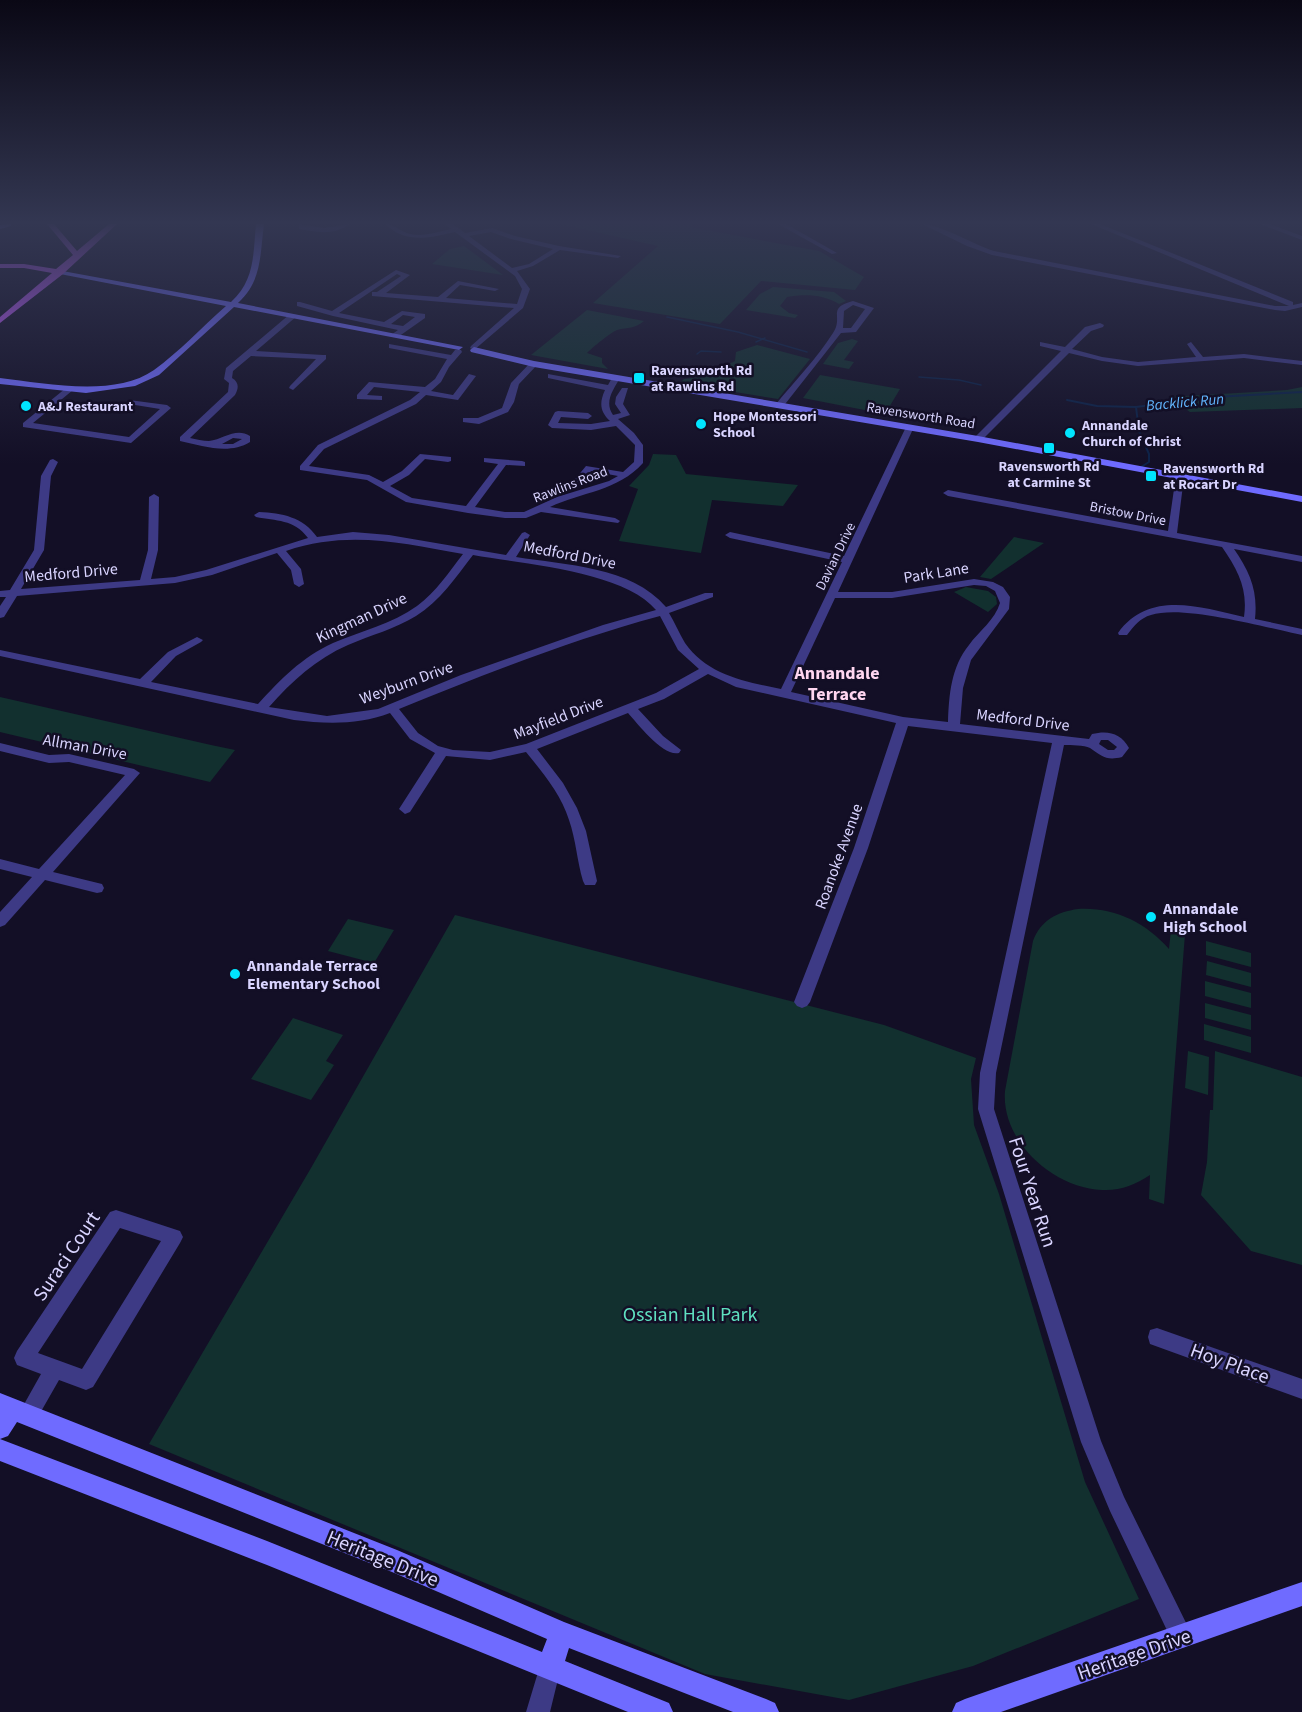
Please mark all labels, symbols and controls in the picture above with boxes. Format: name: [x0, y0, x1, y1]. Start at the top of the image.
place label: Ravensworth Rd at Rawlins Rd: [651, 361, 752, 397]
marker: Ravensworth Rd at Rawlins Rd: [632, 371, 646, 385]
water label: Backlick Run: [1145, 389, 1225, 416]
place label: A&J Restaurant: [37, 397, 134, 417]
street label: Ravensworth Road: [865, 398, 977, 434]
marker: A&J Restaurant: [19, 399, 33, 413]
place label: Hope Montessori School: [713, 407, 817, 443]
place label: Annandale Church of Christ: [1081, 416, 1182, 452]
marker: Hope Montessori School: [694, 417, 708, 431]
marker: Annandale Church of Christ: [1063, 426, 1077, 440]
marker: Ravensworth Rd at Carmine St: [1042, 441, 1056, 455]
place label: Ravensworth Rd at Carmine St: [998, 457, 1100, 493]
place label: Ravensworth Rd at Rocart Dr: [1163, 459, 1264, 495]
street label: Rawlins Road: [530, 462, 611, 508]
marker: Ravensworth Rd at Rocart Dr: [1144, 469, 1158, 483]
street label: Bristow Drive: [1088, 497, 1168, 531]
street label: Davian Drive: [811, 519, 861, 594]
street label: Medford Drive: [522, 535, 618, 575]
street label: Park Lane: [902, 557, 970, 589]
street label: Medford Drive: [23, 558, 119, 588]
street label: Kingman Drive: [312, 587, 411, 649]
street label: Weyburn Drive: [357, 656, 456, 710]
district label: Annandale Terrace: [794, 661, 879, 707]
street label: Mayfield Drive: [510, 691, 606, 745]
street label: Medford Drive: [975, 703, 1071, 737]
street label: Allman Drive: [41, 729, 129, 765]
street label: Roanoke Avenue: [810, 800, 868, 912]
place label: Annandale High School: [1162, 898, 1247, 938]
marker: Annandale High School: [1144, 910, 1158, 924]
place label: Annandale Terrace Elementary School: [246, 955, 380, 995]
marker: Annandale Terrace Elementary School: [228, 967, 242, 981]
street label: Four Year Run: [1001, 1133, 1063, 1251]
street label: Suraci Court: [26, 1206, 107, 1307]
park label: Ossian Hall Park: [623, 1301, 757, 1329]
street label: Hoy Place: [1186, 1337, 1273, 1391]
street label: Heritage Drive: [323, 1524, 443, 1594]
street label: Heritage Drive: [1074, 1622, 1195, 1687]

